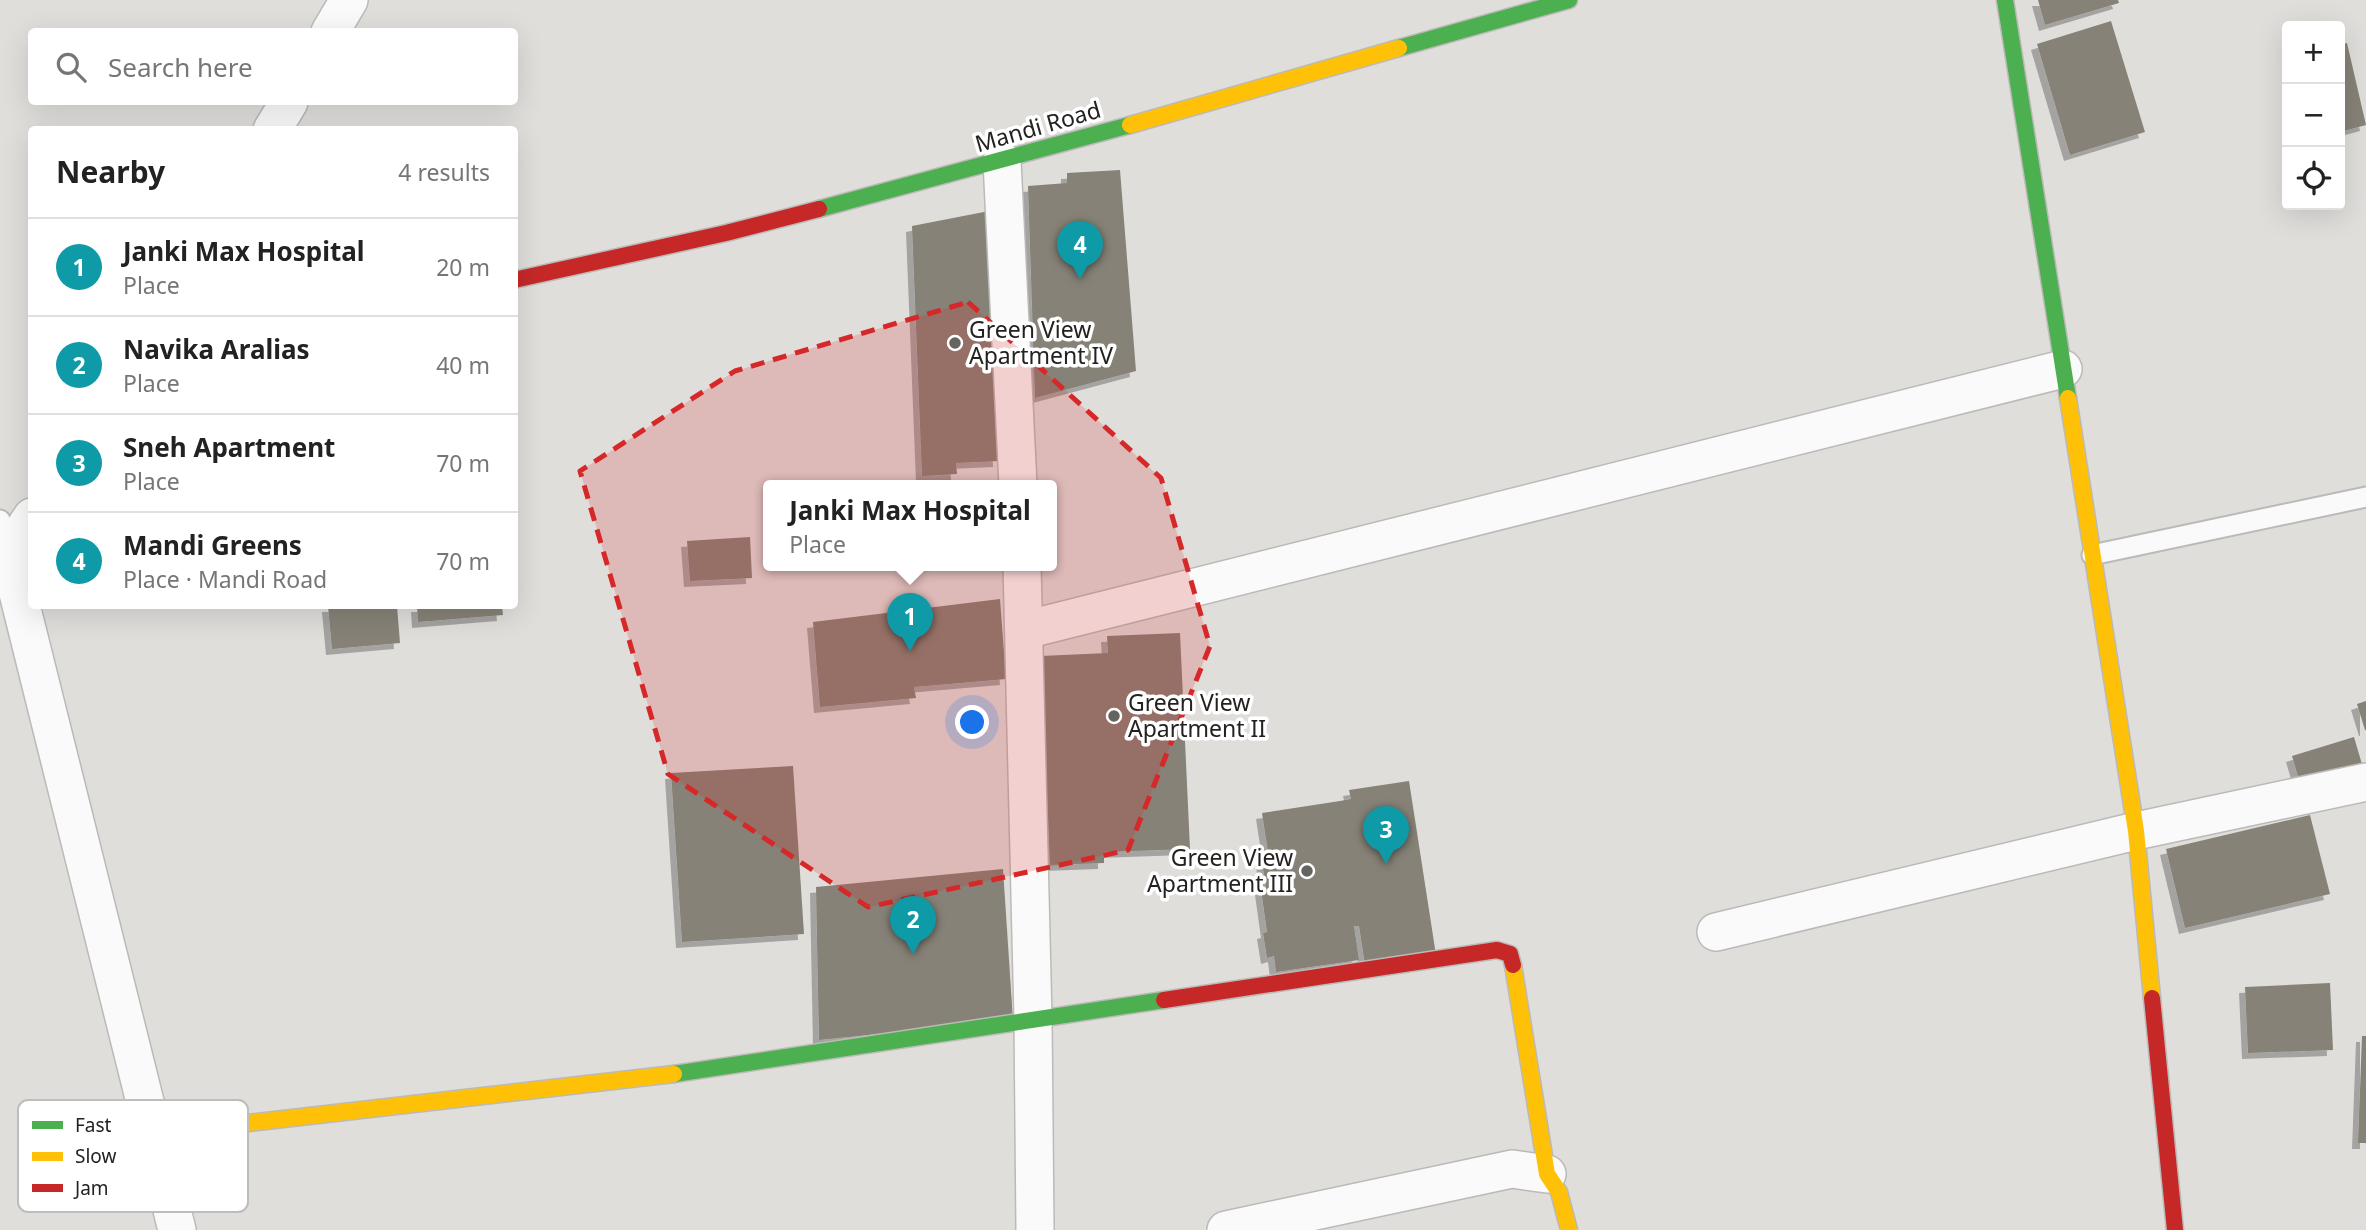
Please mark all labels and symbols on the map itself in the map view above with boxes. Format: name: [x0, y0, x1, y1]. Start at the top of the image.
street label: Mandi Road: [971, 93, 1104, 159]
pin: 4: [1057, 221, 1103, 279]
place label: Green View Apartment IV: [969, 313, 1113, 371]
marker: Green View Apartment IV: [947, 335, 963, 351]
pin: 1: [887, 593, 933, 651]
place label: Green View Apartment II: [1128, 686, 1266, 744]
your location: [955, 705, 989, 739]
marker: Green View Apartment II: [1106, 708, 1122, 724]
pin: 3: [1363, 806, 1409, 864]
place label: Green View Apartment III: [1147, 841, 1293, 899]
marker: Green View Apartment III: [1299, 863, 1315, 879]
pin: 2: [890, 896, 936, 954]
legend: [18, 1100, 248, 1212]
text: Fast: [75, 1112, 112, 1138]
text: Slow: [75, 1143, 116, 1169]
text: Jam: [73, 1175, 109, 1201]

